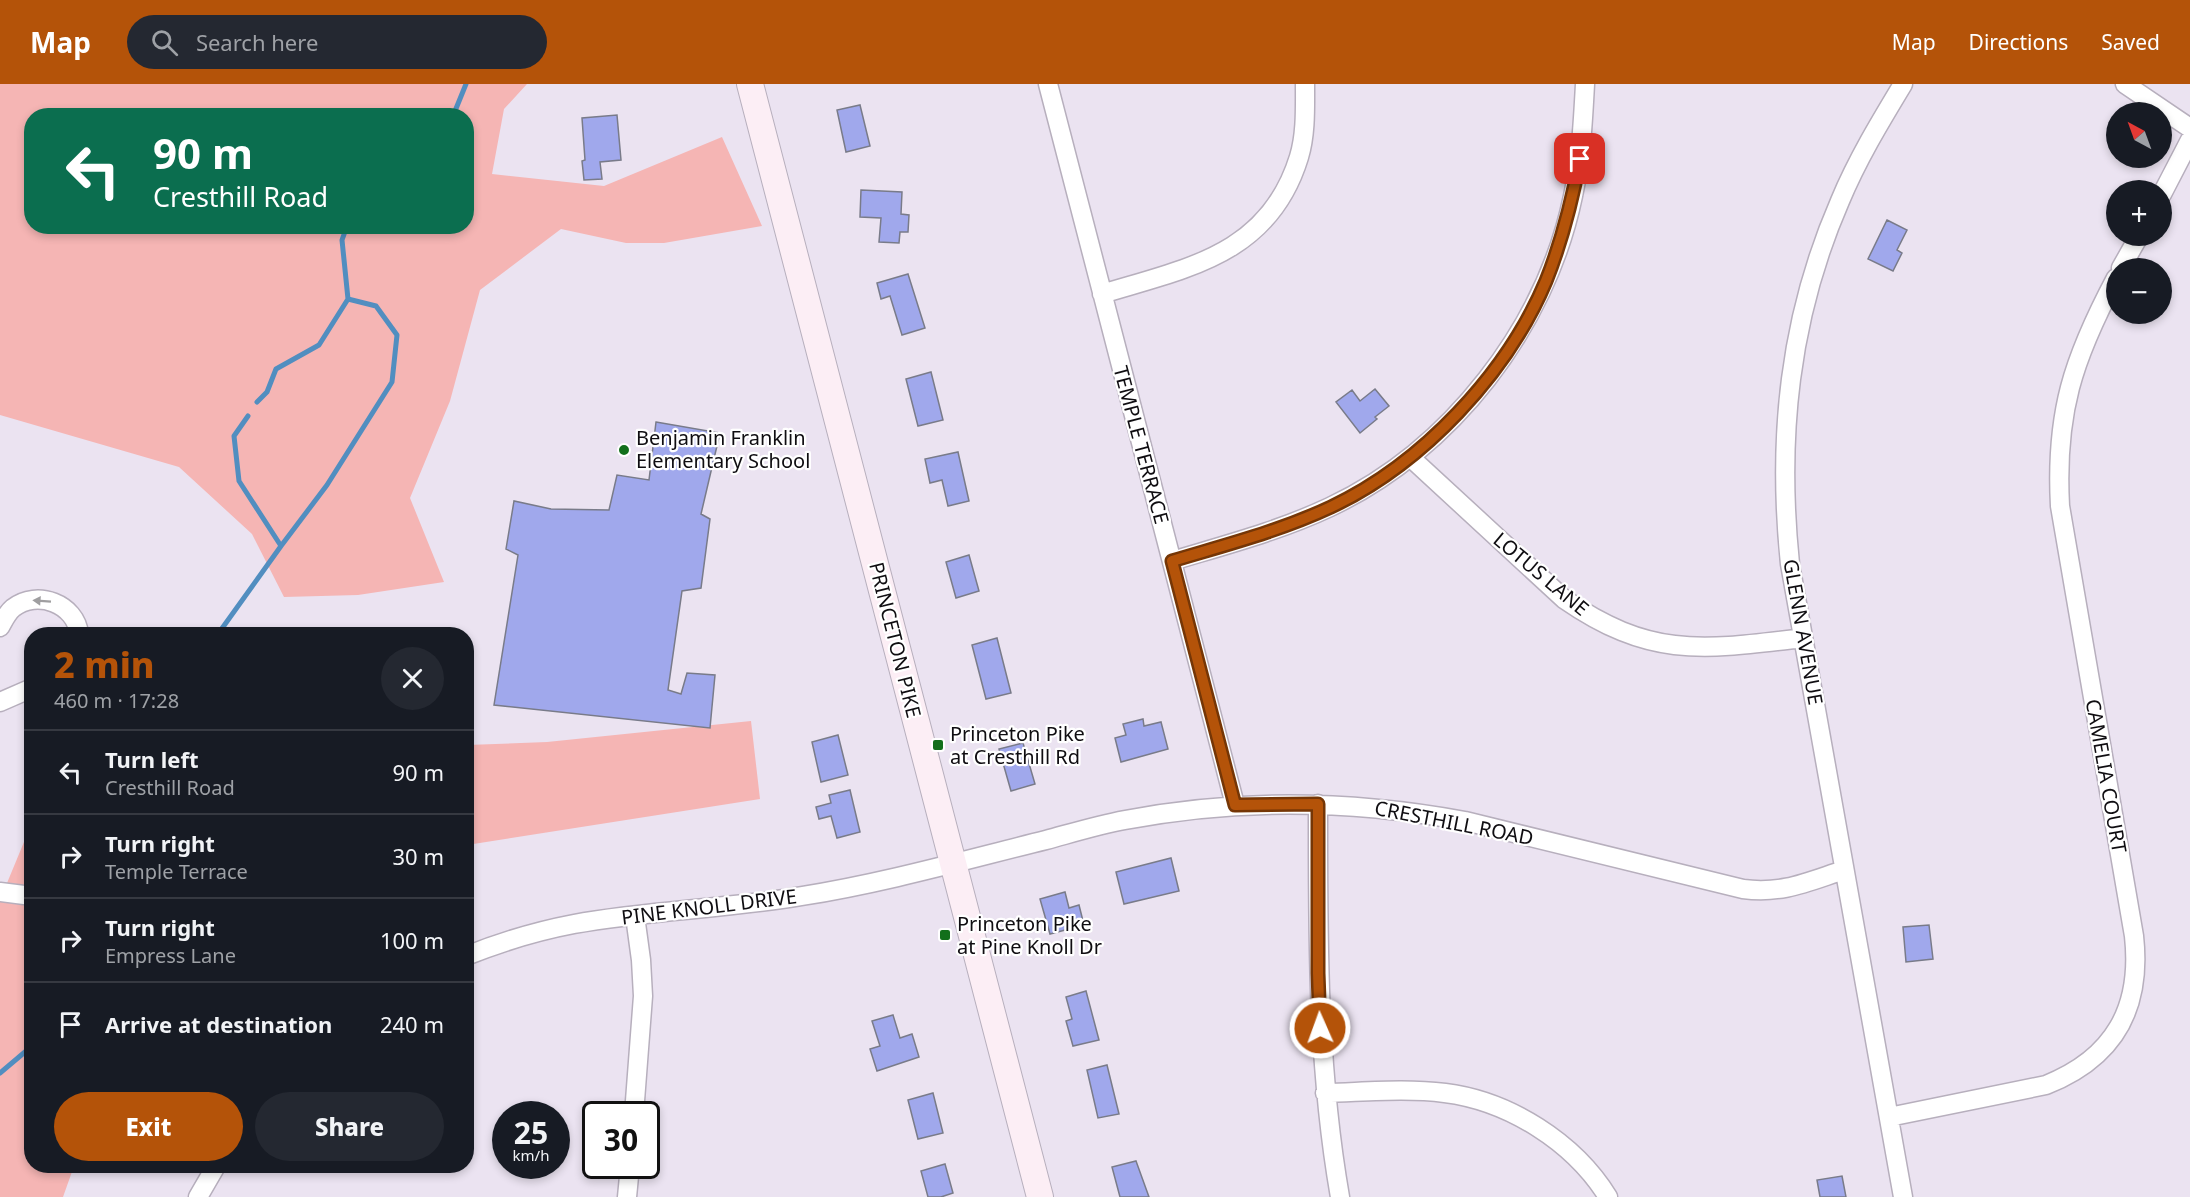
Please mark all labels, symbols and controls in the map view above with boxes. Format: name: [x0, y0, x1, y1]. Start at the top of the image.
search box: [127, 15, 547, 69]
text: Map: [30, 23, 91, 61]
icon: search: [148, 26, 181, 59]
text: Search here: [196, 27, 318, 57]
text: Map: [1892, 28, 1936, 56]
text: Directions: [1969, 28, 2068, 56]
text: Saved: [2101, 28, 2160, 56]
north arrow: [2106, 102, 2172, 168]
map controls: [2106, 102, 2172, 324]
text: 90 m: [153, 124, 253, 181]
icon: left: [54, 132, 132, 210]
pin: [1554, 133, 1605, 184]
icon: arrive: [1563, 142, 1596, 175]
text: Cresthill Road: [153, 178, 328, 215]
button: +: [2106, 180, 2172, 246]
button: −: [2106, 258, 2172, 324]
street label: TEMPLE TERRACE: [1107, 363, 1176, 527]
place label: Benjamin Franklin Elementary School: [636, 424, 810, 474]
marker: Benjamin Franklin Elementary School: [617, 443, 631, 457]
street label: LOTUS LANE: [1488, 526, 1595, 621]
street label: GLENN AVENUE: [1777, 557, 1830, 707]
street label: PRINCETON PIKE: [863, 559, 928, 720]
one-way arrow: [33, 596, 52, 605]
text: 2 min: [54, 640, 155, 689]
button: close: [381, 647, 444, 710]
text: 460 m · 17:28: [54, 687, 179, 714]
street label: CAMELIA COURT: [2080, 697, 2133, 855]
place label: Princeton Pike at Cresthill Rd: [950, 720, 1085, 770]
marker: Princeton Pike at Cresthill Rd: [931, 738, 945, 752]
text: Turn left: [105, 744, 199, 774]
icon: left: [54, 756, 87, 789]
text: 90 m: [393, 757, 444, 787]
text: Cresthill Road: [105, 774, 235, 801]
street label: CRESTHILL ROAD: [1372, 794, 1536, 851]
text: Turn right: [105, 828, 215, 858]
icon: right: [54, 840, 87, 873]
text: 30 m: [393, 841, 444, 871]
text: Temple Terrace: [105, 858, 248, 885]
street label: PINE KNOLL DRIVE: [620, 882, 798, 931]
place label: Princeton Pike at Pine Knoll Dr: [957, 910, 1102, 960]
text: Turn right: [105, 912, 215, 942]
icon: right: [54, 924, 87, 957]
text: 100 m: [380, 925, 444, 955]
marker: Princeton Pike at Pine Knoll Dr: [938, 928, 952, 942]
text: Empress Lane: [105, 942, 236, 969]
position arrow: [1288, 996, 1352, 1060]
icon: arrive: [54, 1008, 87, 1041]
text: Arrive at destination: [105, 1009, 332, 1039]
text: 240 m: [380, 1009, 444, 1039]
button: Exit: [54, 1092, 243, 1161]
button: Share: [255, 1092, 444, 1161]
speed limit sign: 30: [582, 1101, 660, 1179]
text: 25: [514, 1112, 548, 1153]
text: km/h: [513, 1145, 549, 1165]

